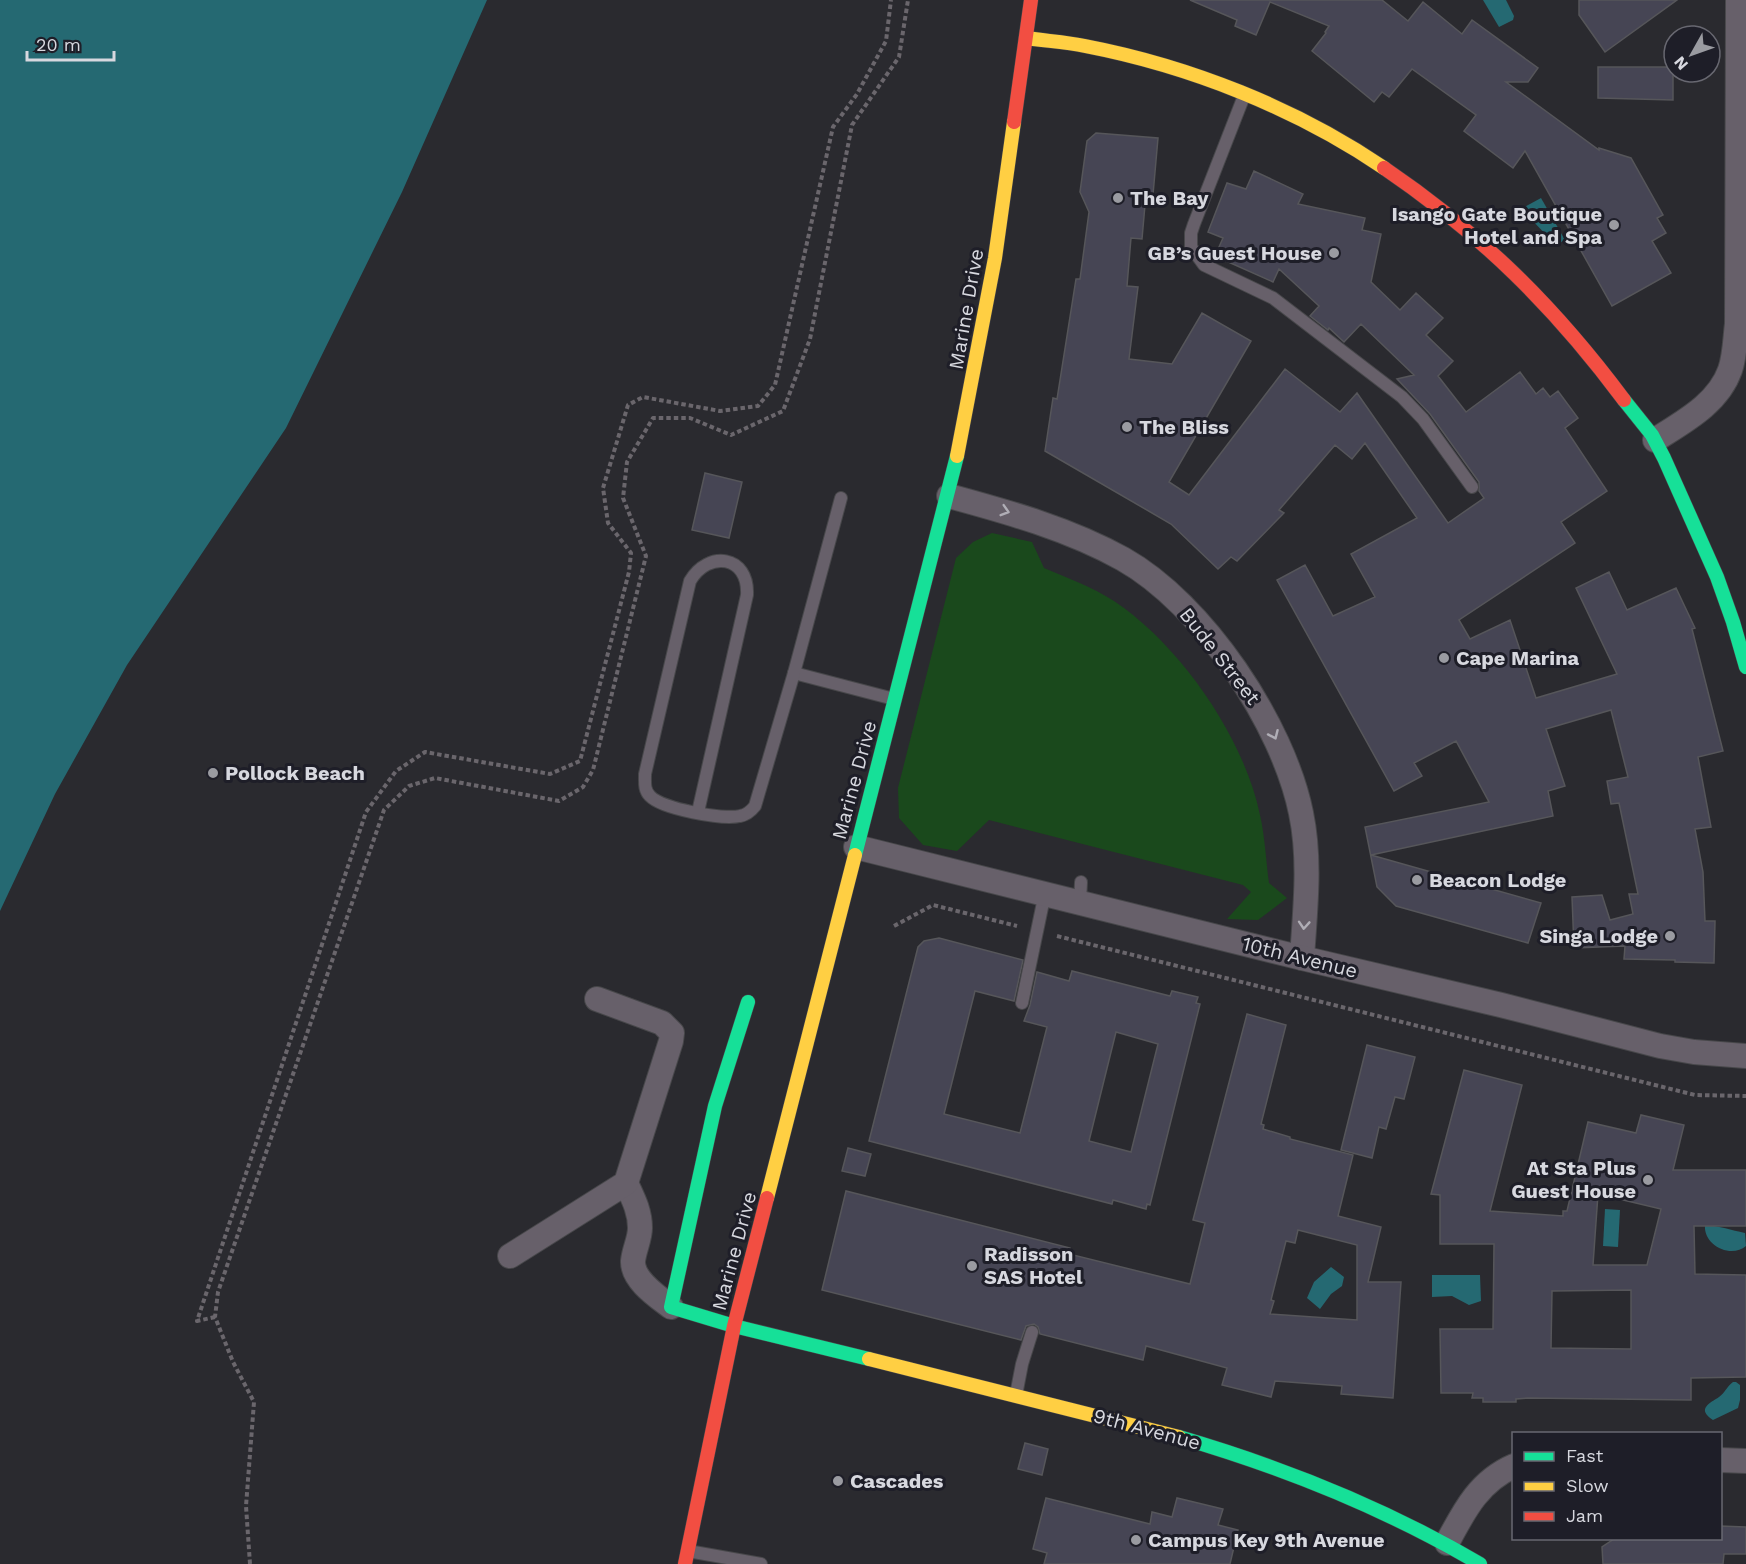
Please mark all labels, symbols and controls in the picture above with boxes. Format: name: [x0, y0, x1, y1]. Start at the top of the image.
scale bar: [27, 24, 114, 62]
north arrow: [1662, 24, 1722, 84]
text: 20 m: [36, 34, 81, 55]
text: N: [1670, 53, 1692, 74]
place label: The Bay: [1130, 186, 1209, 210]
marker: The Bay: [1111, 191, 1125, 205]
place label: Isango Gate Boutique Hotel and Spa: [1391, 202, 1602, 249]
marker: Isango Gate Boutique Hotel and Spa: [1607, 218, 1621, 232]
place label: GB’s Guest House: [1148, 241, 1322, 265]
marker: GB’s Guest House: [1327, 246, 1341, 260]
street label: Marine Drive: [944, 247, 988, 371]
place label: The Bliss: [1139, 415, 1229, 439]
marker: The Bliss: [1120, 420, 1134, 434]
one-way arrow: [999, 504, 1010, 516]
street label: Bude Street: [1175, 603, 1266, 710]
place label: Cape Marina: [1456, 646, 1580, 670]
marker: Cape Marina: [1437, 651, 1451, 665]
street label: Marine Drive: [827, 718, 881, 842]
one-way arrow: [1267, 729, 1279, 740]
place label: Pollock Beach: [225, 761, 365, 785]
marker: Pollock Beach: [206, 766, 220, 780]
place label: Beacon Lodge: [1429, 868, 1566, 892]
marker: Beacon Lodge: [1410, 873, 1424, 887]
one-way arrow: [1298, 921, 1311, 930]
place label: Singa Lodge: [1539, 924, 1658, 948]
marker: Singa Lodge: [1663, 929, 1677, 943]
street label: 10th Avenue: [1240, 931, 1360, 983]
place label: At Sta Plus Guest House: [1511, 1156, 1636, 1203]
marker: At Sta Plus Guest House: [1641, 1173, 1655, 1187]
street label: Marine Drive: [707, 1189, 761, 1313]
place label: Radisson SAS Hotel: [984, 1242, 1083, 1289]
marker: Radisson SAS Hotel: [965, 1259, 979, 1273]
street label: 9th Avenue: [1091, 1403, 1203, 1455]
legend: [1512, 1432, 1722, 1540]
text: Fast: [1566, 1445, 1604, 1466]
place label: Cascades: [850, 1469, 944, 1493]
marker: Cascades: [831, 1474, 845, 1488]
text: Slow: [1566, 1475, 1609, 1496]
text: Jam: [1566, 1505, 1603, 1526]
place label: Campus Key 9th Avenue: [1148, 1528, 1385, 1552]
marker: Campus Key 9th Avenue: [1129, 1533, 1143, 1547]

